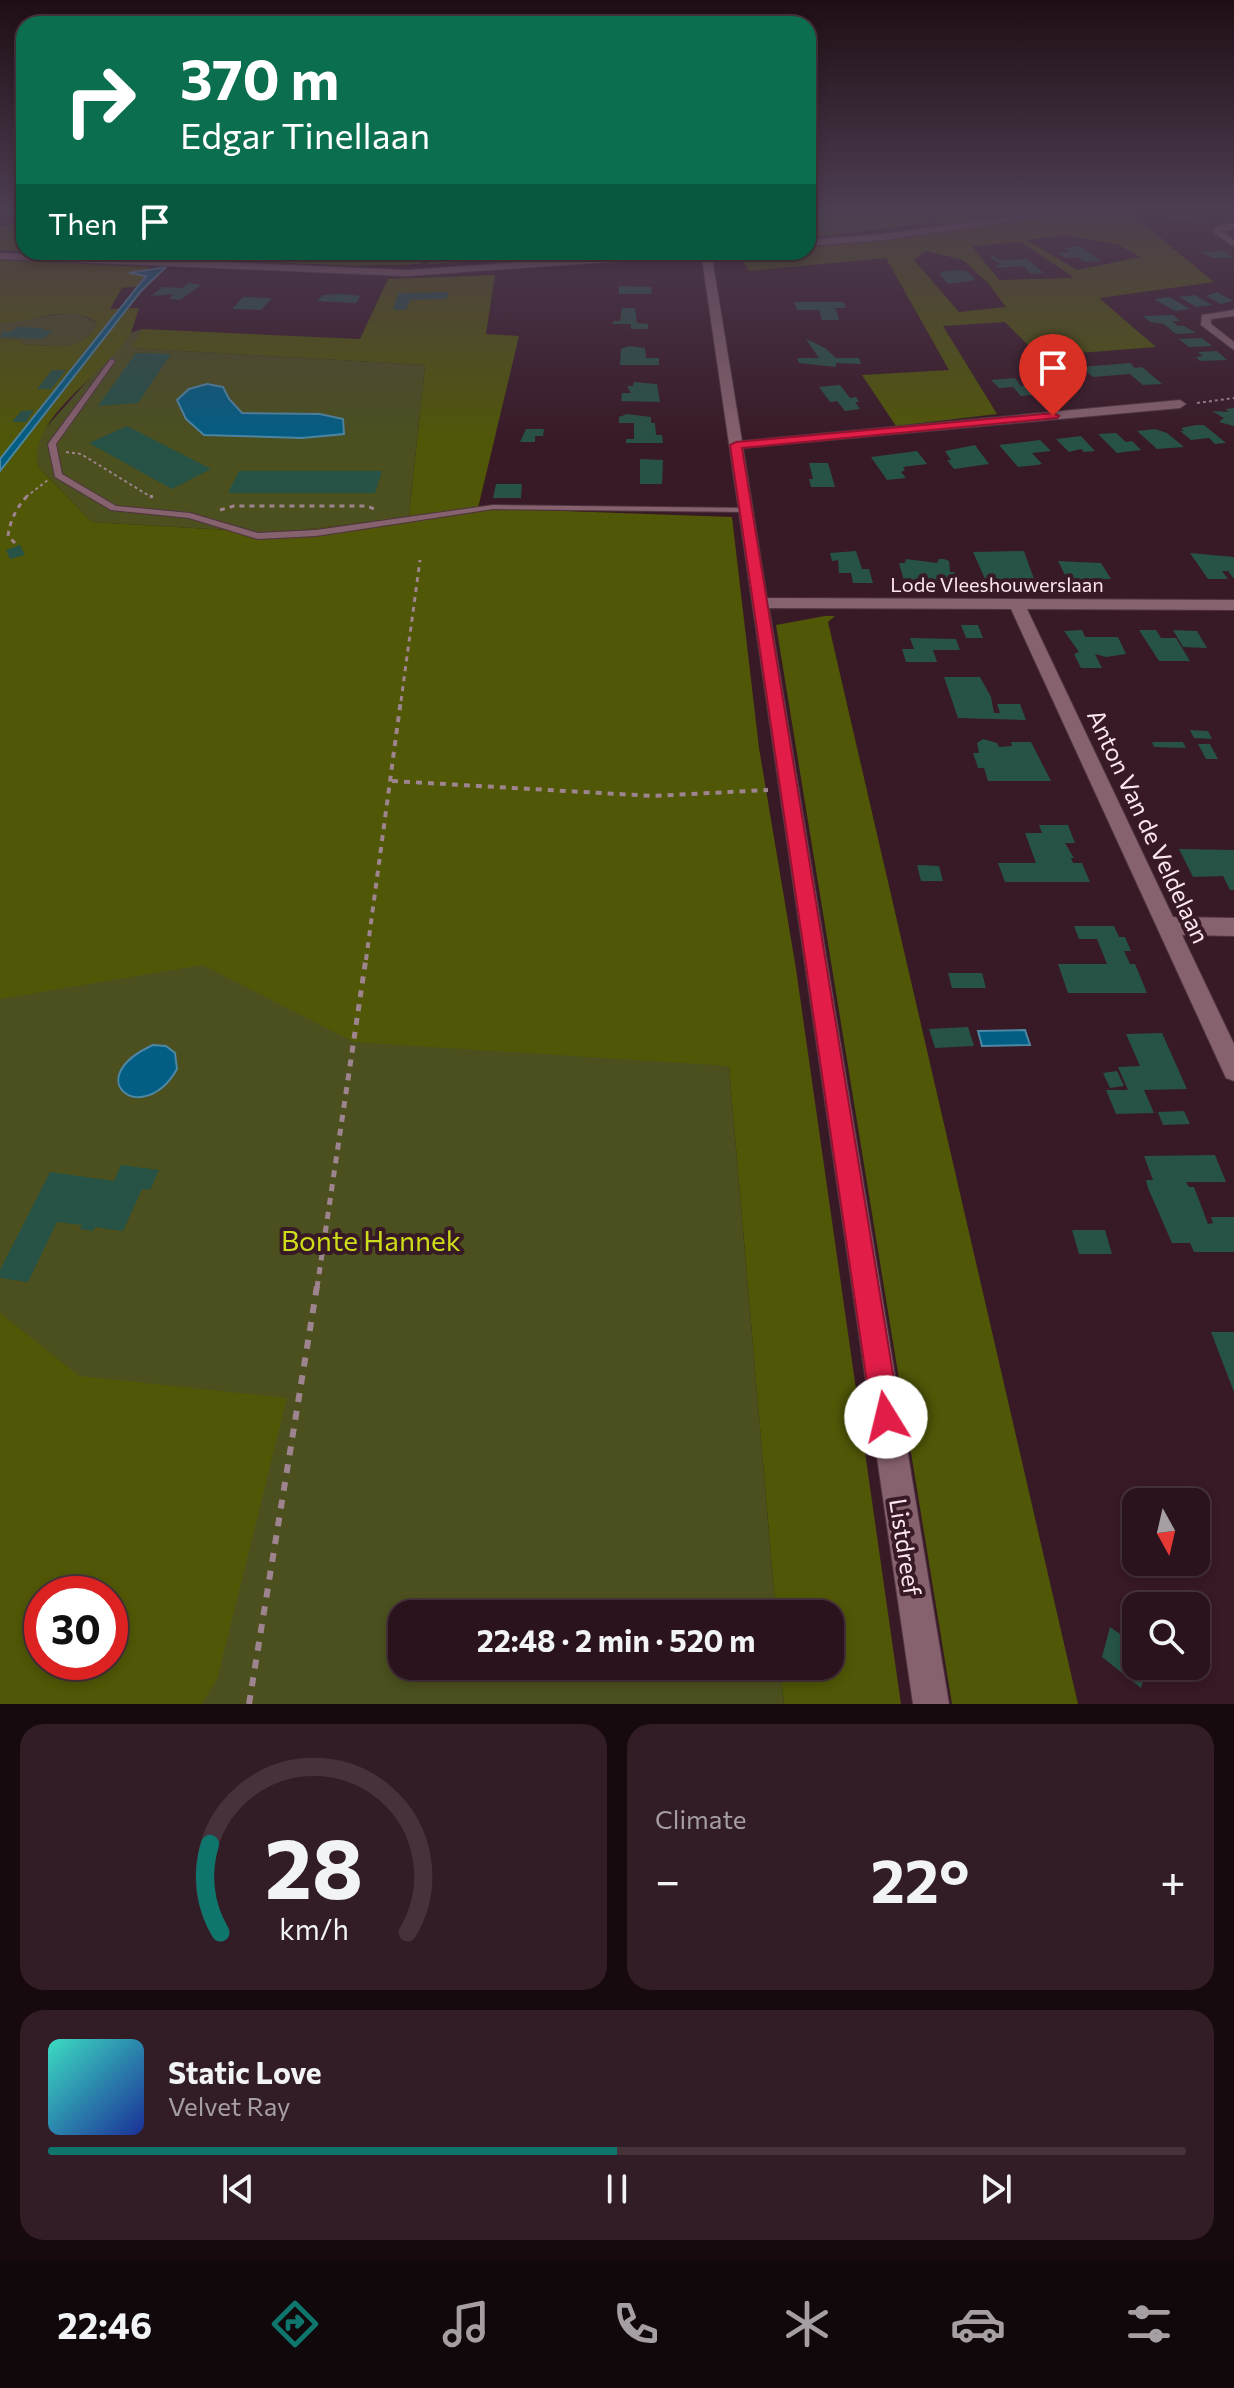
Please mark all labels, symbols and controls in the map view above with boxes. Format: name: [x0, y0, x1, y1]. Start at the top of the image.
text: 370 m: [180, 43, 339, 112]
icon: right: [48, 48, 152, 152]
text: Edgar Tinellaan: [180, 112, 430, 156]
icon: arrive: [133, 200, 177, 244]
text: Then: [48, 204, 117, 241]
pin: [1019, 334, 1087, 416]
icon: arrive: [1031, 346, 1075, 390]
street label: Lode Vleeshouwerslaan: [890, 572, 1104, 596]
street label: Anton Van de Veldelaan: [1082, 704, 1216, 948]
park label: Bonte Hannek: [281, 1223, 461, 1257]
position arrow: [844, 1375, 928, 1459]
north arrow: [1122, 1488, 1210, 1576]
map controls: [1122, 1488, 1210, 1680]
street label: Listdreef: [884, 1496, 928, 1598]
speed limit sign: 30: [24, 1576, 128, 1680]
button: search: [1122, 1592, 1210, 1680]
text: 22:48 · 2 min · 520 m: [477, 1621, 755, 1658]
text: Climate: [655, 1803, 747, 1834]
text: 28: [264, 1814, 363, 1916]
text: 22°: [871, 1842, 969, 1915]
text: −: [655, 1852, 680, 1906]
text: +: [1160, 1852, 1186, 1906]
text: km/h: [279, 1911, 348, 1946]
text: Static Love: [168, 2053, 322, 2090]
text: Velvet Ray: [168, 2090, 291, 2121]
icon: previous: [216, 2167, 260, 2211]
icon: pause: [595, 2167, 639, 2211]
icon: next: [974, 2167, 1018, 2211]
icon: directions: [267, 2296, 323, 2352]
icon: music: [438, 2296, 494, 2352]
icon: phone: [608, 2296, 664, 2352]
icon: climate: [779, 2296, 835, 2352]
icon: car: [950, 2296, 1006, 2352]
icon: filters: [1121, 2296, 1177, 2352]
text: 22:46: [57, 2302, 152, 2346]

